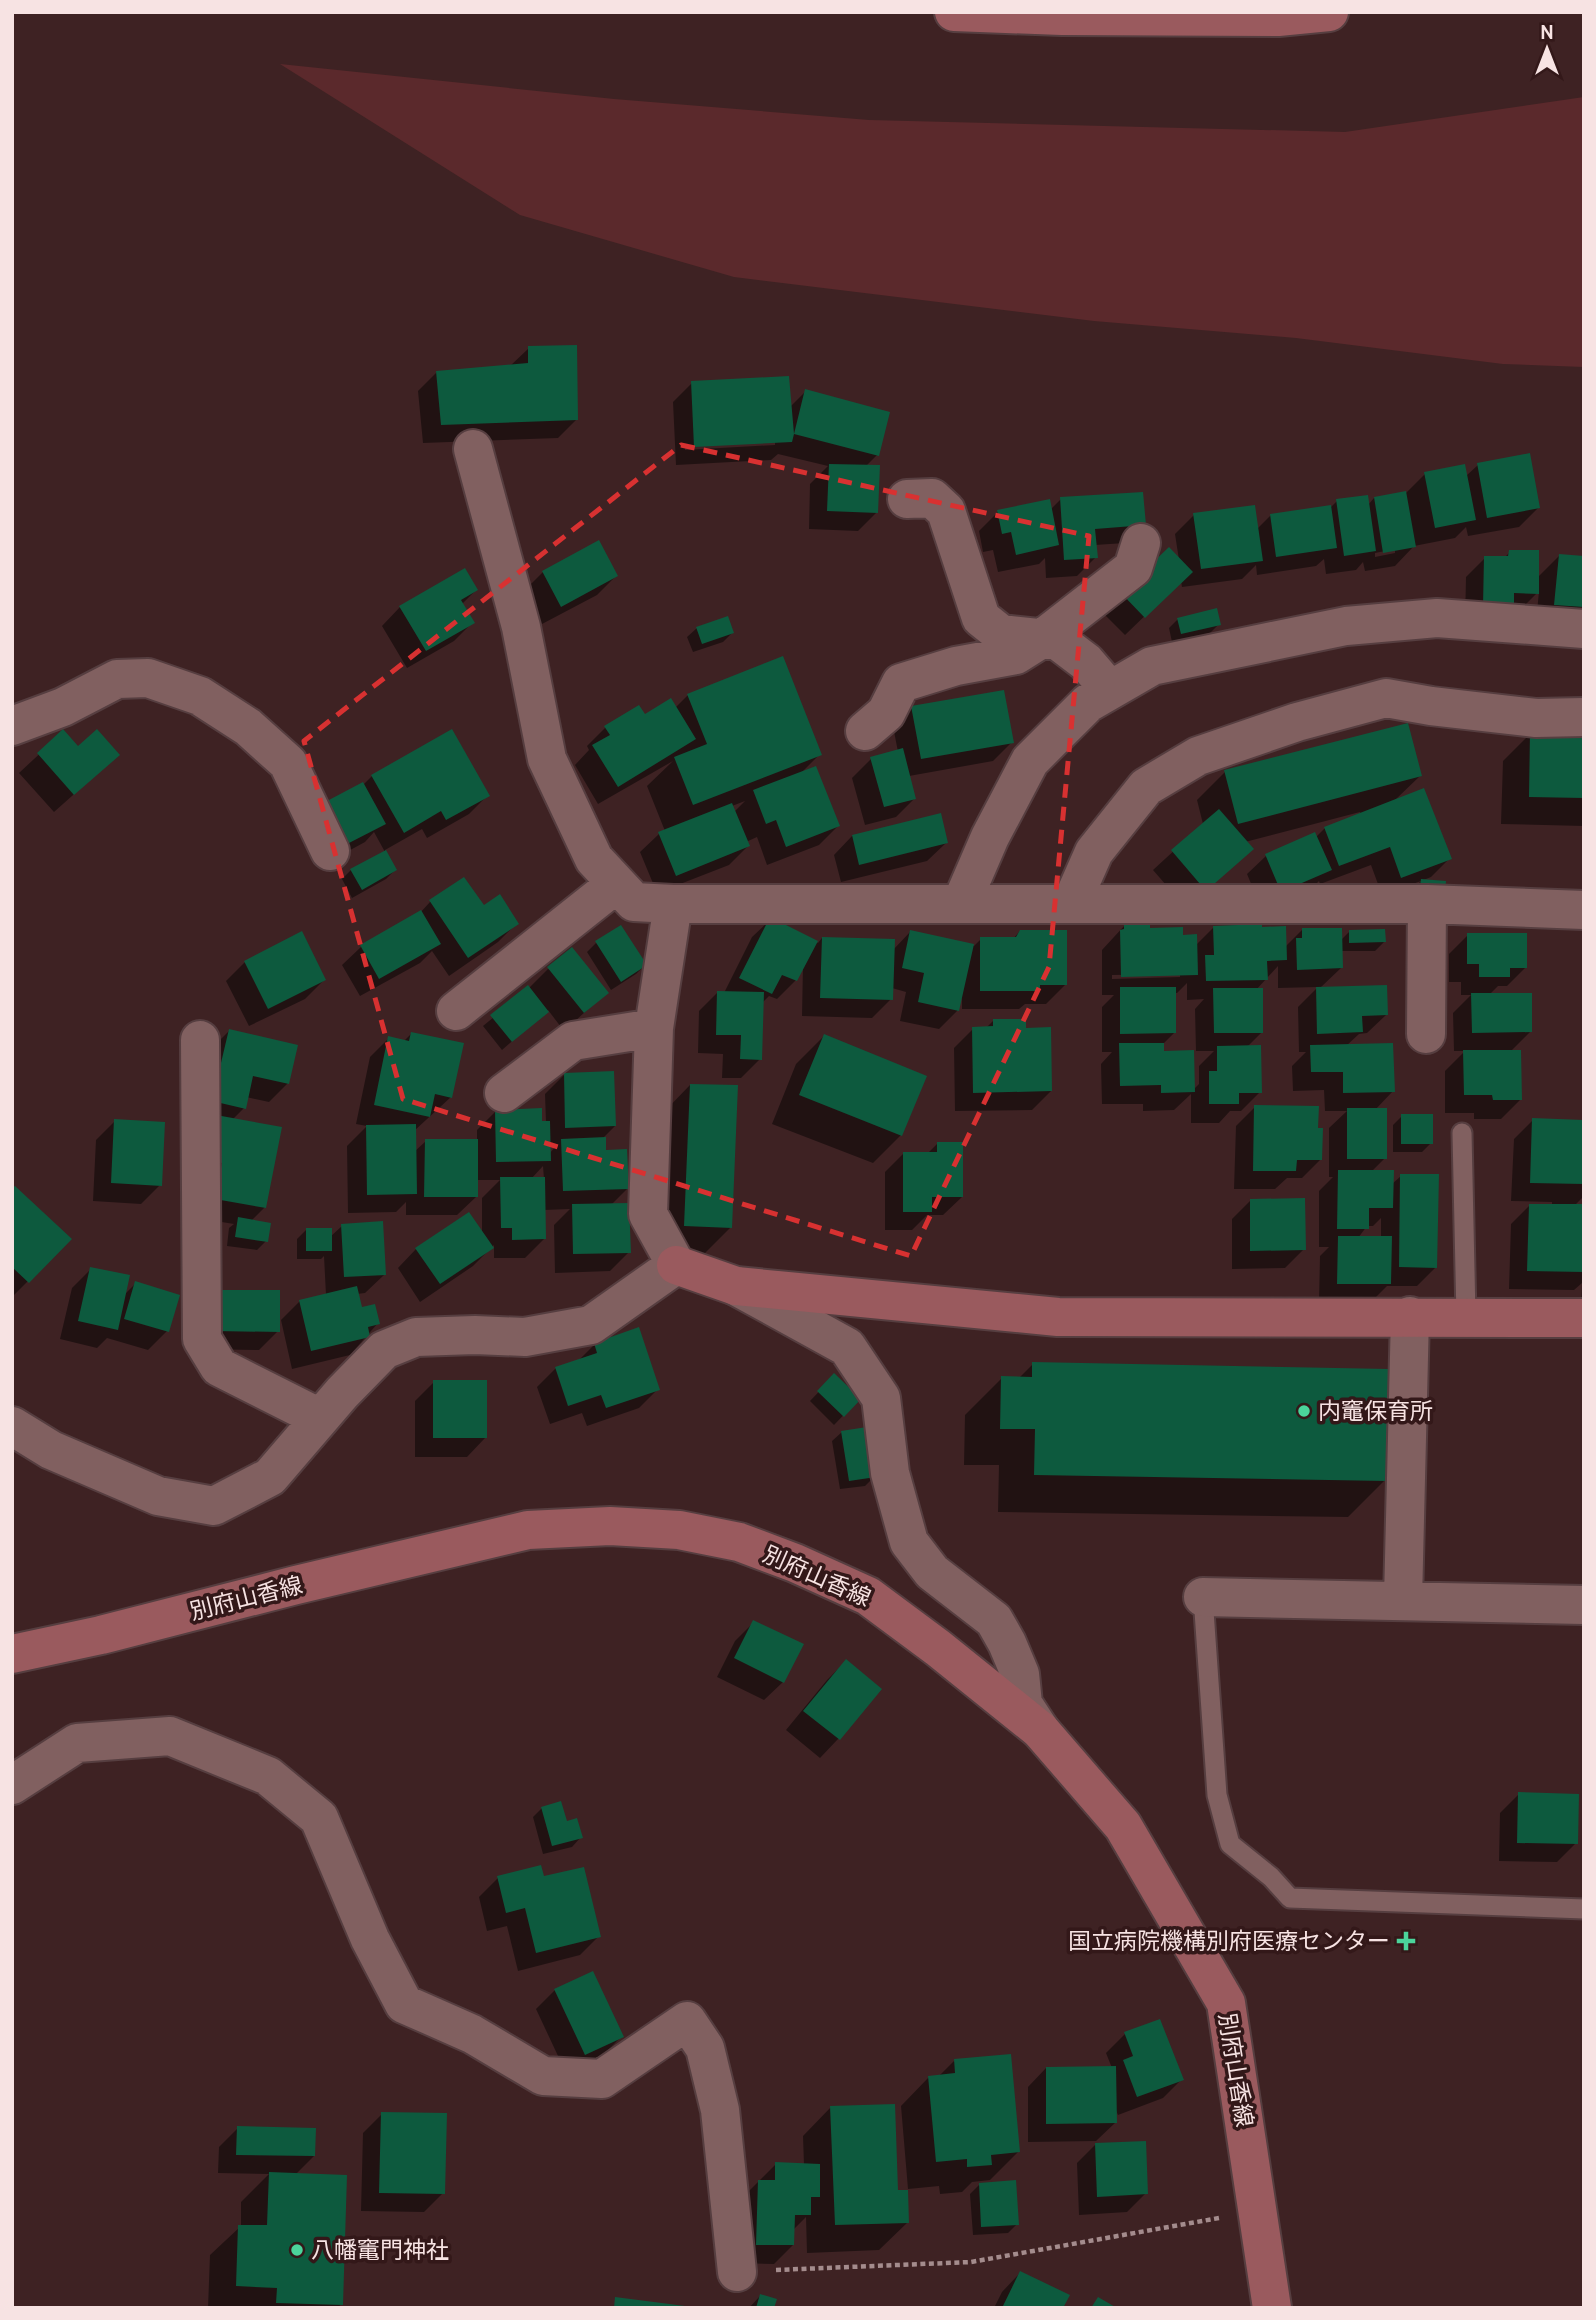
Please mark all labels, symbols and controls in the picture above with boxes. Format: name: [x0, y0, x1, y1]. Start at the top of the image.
north arrow: [1512, 14, 1582, 84]
text: N: [1540, 21, 1554, 44]
place label: 内竈保育所: [1318, 1397, 1433, 1425]
marker: 内竈保育所: [1296, 1403, 1312, 1419]
street label: 別府山香線: [759, 1540, 875, 1612]
street label: 別府山香線: [187, 1571, 305, 1625]
place label: 国立病院機構別府医療センター: [1068, 1927, 1390, 1955]
marker: 国立病院機構別府医療センター: [1396, 1931, 1416, 1951]
street label: 別府山香線: [1213, 2011, 1259, 2129]
place label: 八幡竃門神社: [311, 2236, 449, 2264]
marker: 八幡竃門神社: [289, 2242, 305, 2258]

